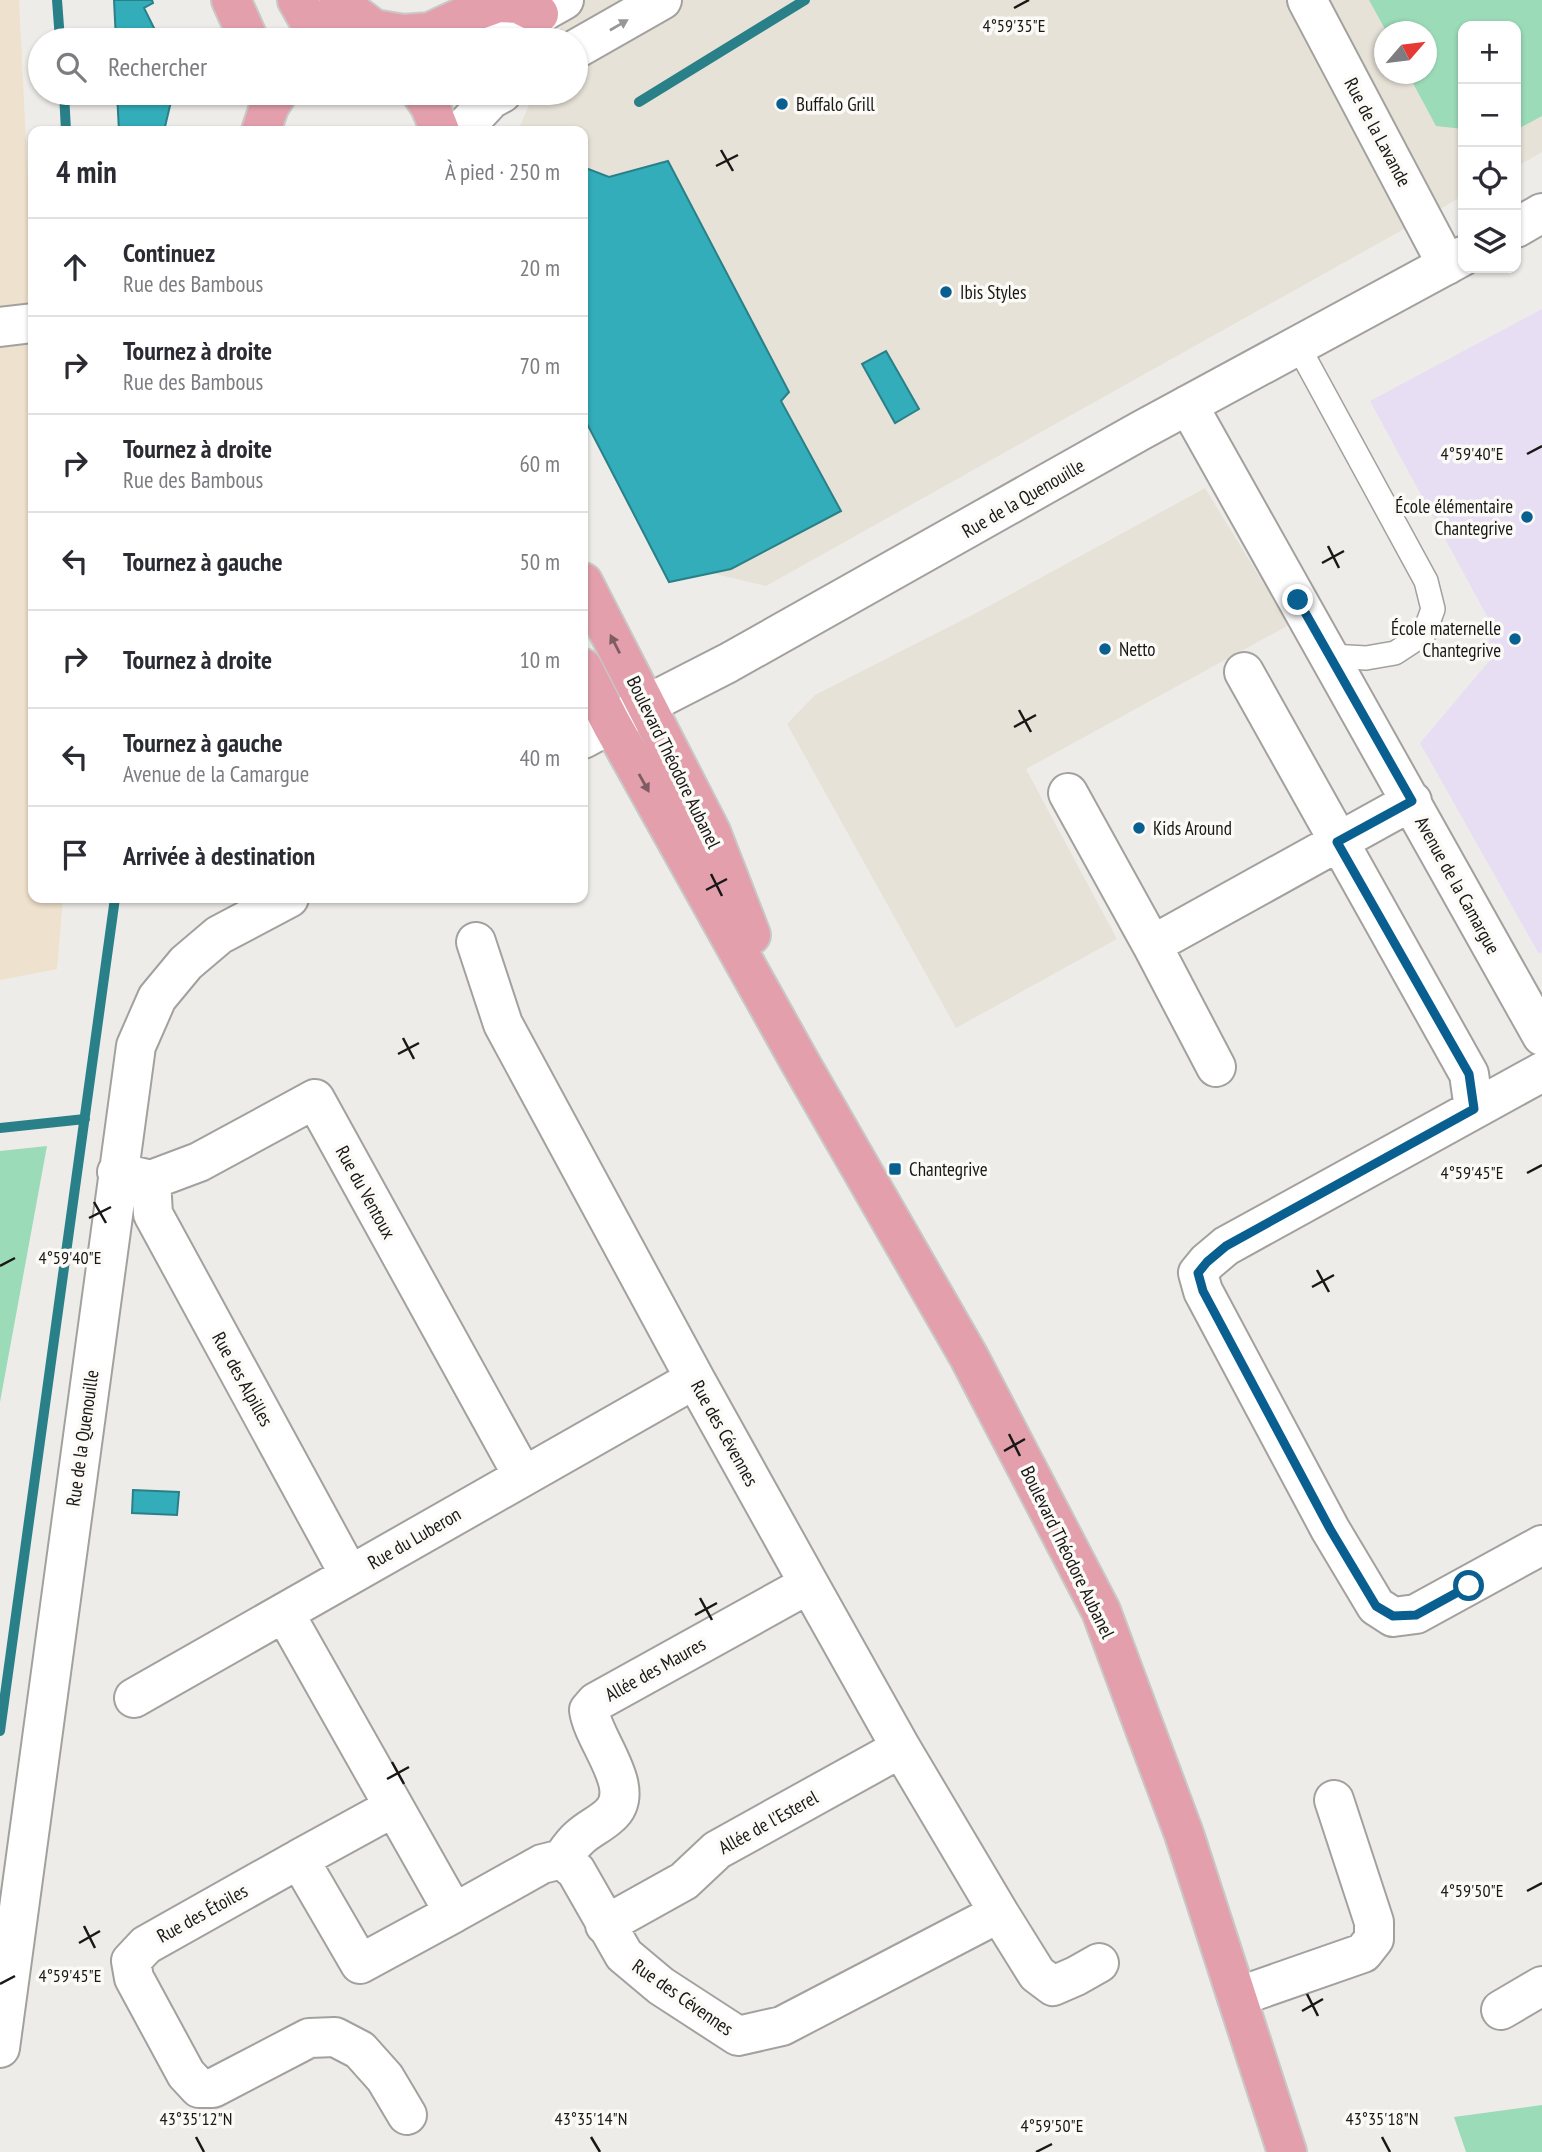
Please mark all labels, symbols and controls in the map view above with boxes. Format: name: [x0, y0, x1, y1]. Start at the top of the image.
text: 4°59'35"E: [983, 14, 1045, 37]
one-way arrow: [609, 19, 629, 31]
north arrow: [1374, 21, 1437, 84]
map controls: [1458, 21, 1521, 273]
button: +: [1458, 21, 1521, 84]
search box: [28, 28, 588, 105]
icon: search: [52, 48, 90, 86]
text: Rechercher: [108, 50, 207, 83]
street label: Rue de la Lavande: [1339, 73, 1417, 191]
button: −: [1458, 84, 1521, 147]
place label: Buffalo Grill: [796, 92, 875, 116]
marker: Buffalo Grill: [774, 96, 790, 112]
button: locate: [1458, 147, 1521, 210]
text: 4 min: [56, 152, 117, 191]
text: À pied · 250 m: [445, 157, 560, 186]
button: layers: [1458, 210, 1521, 273]
text: Continuez: [123, 236, 215, 269]
icon: ahead: [56, 248, 94, 286]
text: 20 m: [519, 253, 560, 282]
text: Rue des Bambous: [123, 269, 263, 298]
place label: Ibis Styles: [960, 280, 1026, 304]
marker: Ibis Styles: [938, 284, 954, 300]
text: Tournez à droite: [123, 334, 272, 367]
icon: right: [56, 346, 94, 384]
text: 70 m: [519, 351, 560, 380]
text: Rue des Bambous: [123, 367, 263, 396]
text: Tournez à droite: [123, 432, 272, 465]
text: 4°59'40"E: [1441, 442, 1503, 465]
icon: right: [56, 444, 94, 482]
text: 60 m: [519, 449, 560, 478]
street label: Rue de la Quenouille: [957, 453, 1089, 543]
text: Rue des Bambous: [123, 465, 263, 494]
place label: École élémentaire Chantegrive: [1395, 494, 1513, 540]
marker: École élémentaire Chantegrive: [1519, 509, 1535, 525]
icon: left: [56, 542, 94, 580]
text: Tournez à gauche: [123, 545, 283, 578]
text: 50 m: [519, 547, 560, 576]
route end: [1282, 584, 1313, 615]
place label: École maternelle Chantegrive: [1391, 616, 1501, 662]
marker: École maternelle Chantegrive: [1507, 631, 1523, 647]
one-way arrow: [609, 634, 621, 654]
place label: Netto: [1119, 637, 1156, 661]
icon: right: [56, 640, 94, 678]
marker: Netto: [1097, 641, 1113, 657]
text: Tournez à droite: [123, 643, 272, 676]
text: 10 m: [519, 645, 560, 674]
street label: Boulevard Théodore Aubanel: [622, 672, 726, 853]
text: Tournez à gauche: [123, 726, 283, 759]
icon: left: [56, 738, 94, 776]
text: 40 m: [519, 743, 560, 772]
text: Avenue de la Camargue: [123, 759, 309, 788]
one-way arrow: [638, 773, 650, 793]
street label: Avenue de la Camargue: [1410, 812, 1506, 958]
place label: Kids Around: [1153, 816, 1232, 840]
marker: Kids Around: [1131, 820, 1147, 836]
icon: arrive: [56, 836, 94, 874]
text: Arrivée à destination: [123, 839, 315, 872]
street label: Rue du Ventoux: [331, 1141, 401, 1243]
place label: Chantegrive: [909, 1157, 988, 1181]
marker: Chantegrive: [887, 1161, 903, 1177]
text: 4°59'45"E: [1441, 1161, 1503, 1184]
text: 4°59'40"E: [39, 1246, 101, 1269]
street label: Rue des Alpilles: [207, 1328, 279, 1430]
street label: Rue de la Quenouille: [61, 1368, 103, 1508]
street label: Rue des Cévennes: [686, 1376, 764, 1490]
street label: Boulevard Théodore Aubanel: [1016, 1462, 1120, 1643]
street label: Rue du Luberon: [363, 1502, 465, 1574]
route start: [1453, 1570, 1484, 1601]
street label: Allée des Maures: [600, 1632, 710, 1706]
street label: Allée de l'Esterel: [714, 1784, 823, 1859]
street label: Rue des Étoiles: [152, 1878, 252, 1948]
text: 4°59'50"E: [1441, 1879, 1503, 1902]
street label: Rue des Cévennes: [628, 1953, 738, 2041]
text: 4°59'45"E: [39, 1964, 101, 1987]
text: 43°35'12"N: [160, 2107, 232, 2130]
text: 43°35'14"N: [555, 2107, 627, 2130]
text: 43°35'18"N: [1346, 2107, 1418, 2130]
text: 4°59'50"E: [1021, 2114, 1083, 2137]

